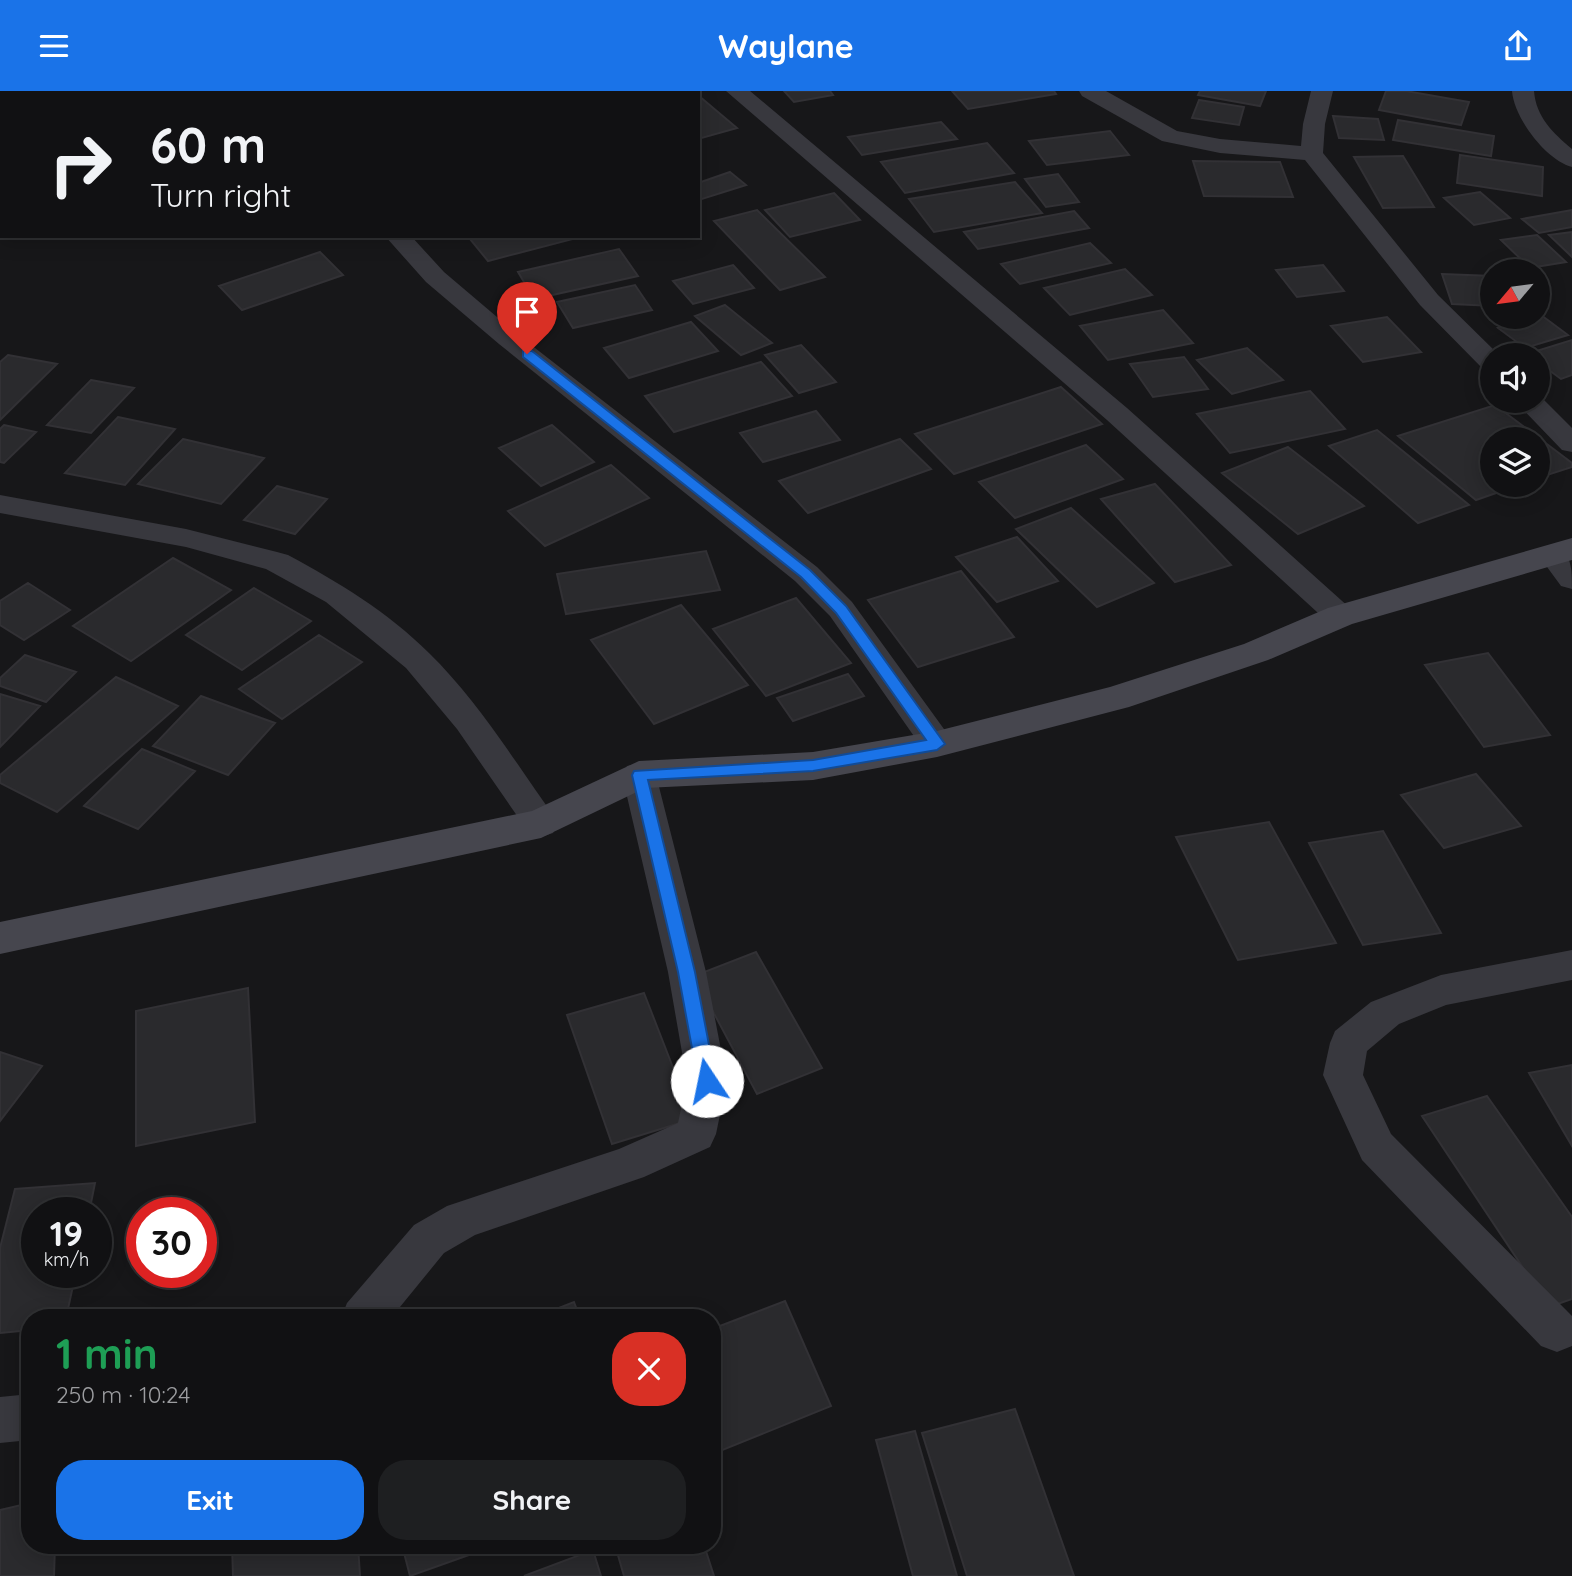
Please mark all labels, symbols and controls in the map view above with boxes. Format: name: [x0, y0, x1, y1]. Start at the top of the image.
text: Waylane: [718, 26, 854, 66]
icon: menu: [35, 27, 73, 65]
icon: share: [1499, 27, 1537, 65]
text: 60 m: [150, 114, 266, 175]
icon: right: [35, 119, 126, 210]
text: Turn right: [150, 175, 291, 215]
north arrow: [1480, 259, 1550, 329]
map controls: [1480, 259, 1550, 497]
pin: [497, 282, 557, 354]
icon: arrive: [508, 293, 546, 331]
button: sound: [1480, 343, 1550, 413]
button: layers: [1480, 427, 1550, 497]
position arrow: [670, 1044, 744, 1118]
speed limit sign: 30: [126, 1197, 217, 1288]
text: 19: [50, 1211, 83, 1255]
text: km/h: [44, 1248, 89, 1271]
text: 1 min: [56, 1327, 158, 1380]
button: close: [612, 1332, 686, 1406]
text: 250 m · 10:24: [56, 1380, 190, 1409]
button: Exit: [56, 1460, 364, 1540]
button: Share: [378, 1460, 686, 1540]

